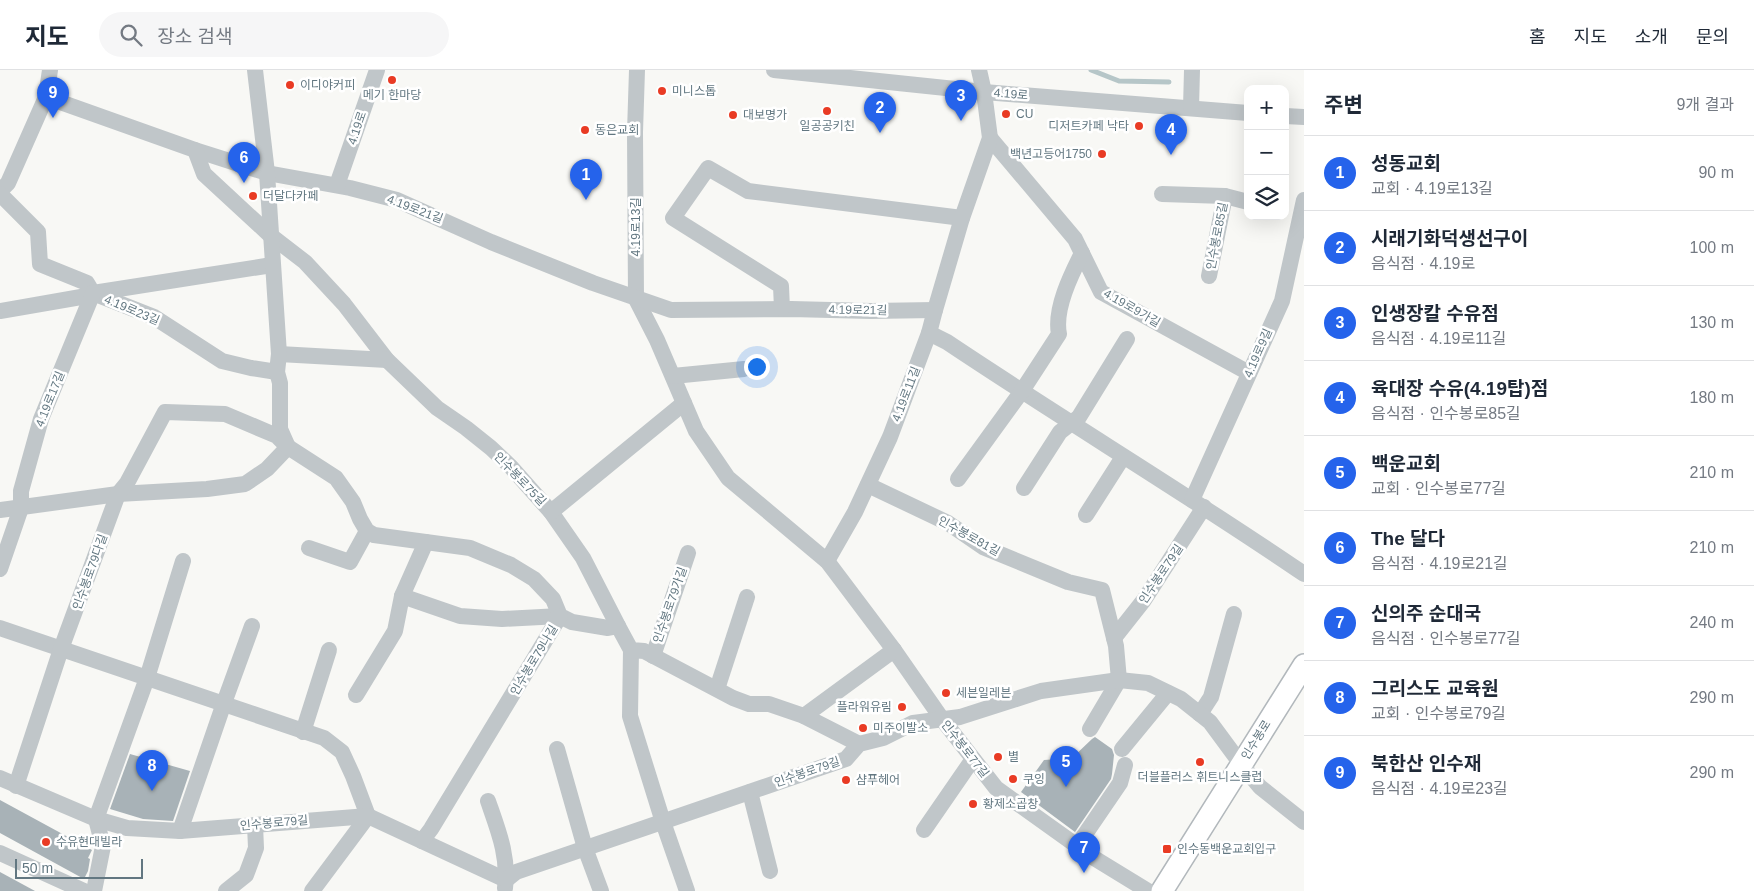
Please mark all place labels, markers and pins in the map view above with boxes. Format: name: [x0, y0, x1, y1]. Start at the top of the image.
marker: 메기 한마당: [386, 74, 398, 86]
pin: 9: [37, 77, 69, 118]
place label: 이디야커피: [300, 78, 355, 92]
marker: 이디야커피: [284, 79, 296, 91]
pin: 3: [945, 80, 977, 121]
place label: 미니스톱: [672, 84, 716, 98]
marker: 미니스톱: [656, 85, 668, 97]
place label: 메기 한마당: [363, 88, 421, 102]
pin: 2: [864, 92, 896, 133]
marker: 일공공키친: [821, 105, 833, 117]
place label: CU: [1016, 107, 1033, 121]
place label: 대보명가: [743, 108, 787, 122]
marker: CU: [1000, 108, 1012, 120]
marker: 대보명가: [727, 109, 739, 121]
pin: 4: [1155, 114, 1187, 155]
place label: 일공공키친: [799, 119, 855, 133]
place label: 디저트카페 낙타: [1048, 119, 1129, 133]
marker: 디저트카페 낙타: [1133, 120, 1145, 132]
place label: 동은교회: [595, 123, 639, 137]
marker: 동은교회: [579, 124, 591, 136]
pin: 6: [228, 142, 260, 183]
place label: 백년고등어1750: [1010, 147, 1092, 161]
marker: 백년고등어1750: [1096, 148, 1108, 160]
pin: 1: [570, 159, 602, 200]
place label: 더달다카페: [263, 189, 318, 203]
marker: 더달다카페: [247, 190, 259, 202]
place label: 세븐일레븐: [956, 686, 1011, 700]
marker: 세븐일레븐: [940, 687, 952, 699]
place label: 플라워유림: [837, 700, 892, 714]
marker: 플라워유림: [896, 701, 908, 713]
place label: 미주이발소: [873, 721, 928, 735]
marker: 미주이발소: [857, 722, 869, 734]
pin: 5: [1050, 746, 1082, 787]
pin: 8: [136, 750, 168, 791]
place label: 별: [1008, 750, 1019, 764]
marker: 별: [992, 751, 1004, 763]
marker: 더블플러스 휘트니스클럽: [1194, 756, 1206, 768]
place label: 더블플러스 휘트니스클럽: [1138, 770, 1262, 784]
place label: 쿠잉: [1023, 772, 1045, 786]
place label: 샴푸헤어: [856, 773, 900, 787]
marker: 쿠잉: [1007, 773, 1019, 785]
marker: 샴푸헤어: [840, 774, 852, 786]
place label: 황제소곱창: [983, 797, 1038, 811]
marker: 황제소곱창: [967, 798, 979, 810]
pin: 7: [1068, 832, 1100, 873]
place label: 수유현대빌라: [56, 835, 122, 849]
marker: 수유현대빌라: [40, 836, 52, 848]
place label: 인수동백운교회입구: [1177, 842, 1276, 856]
marker: 인수동백운교회입구: [1161, 843, 1173, 855]

